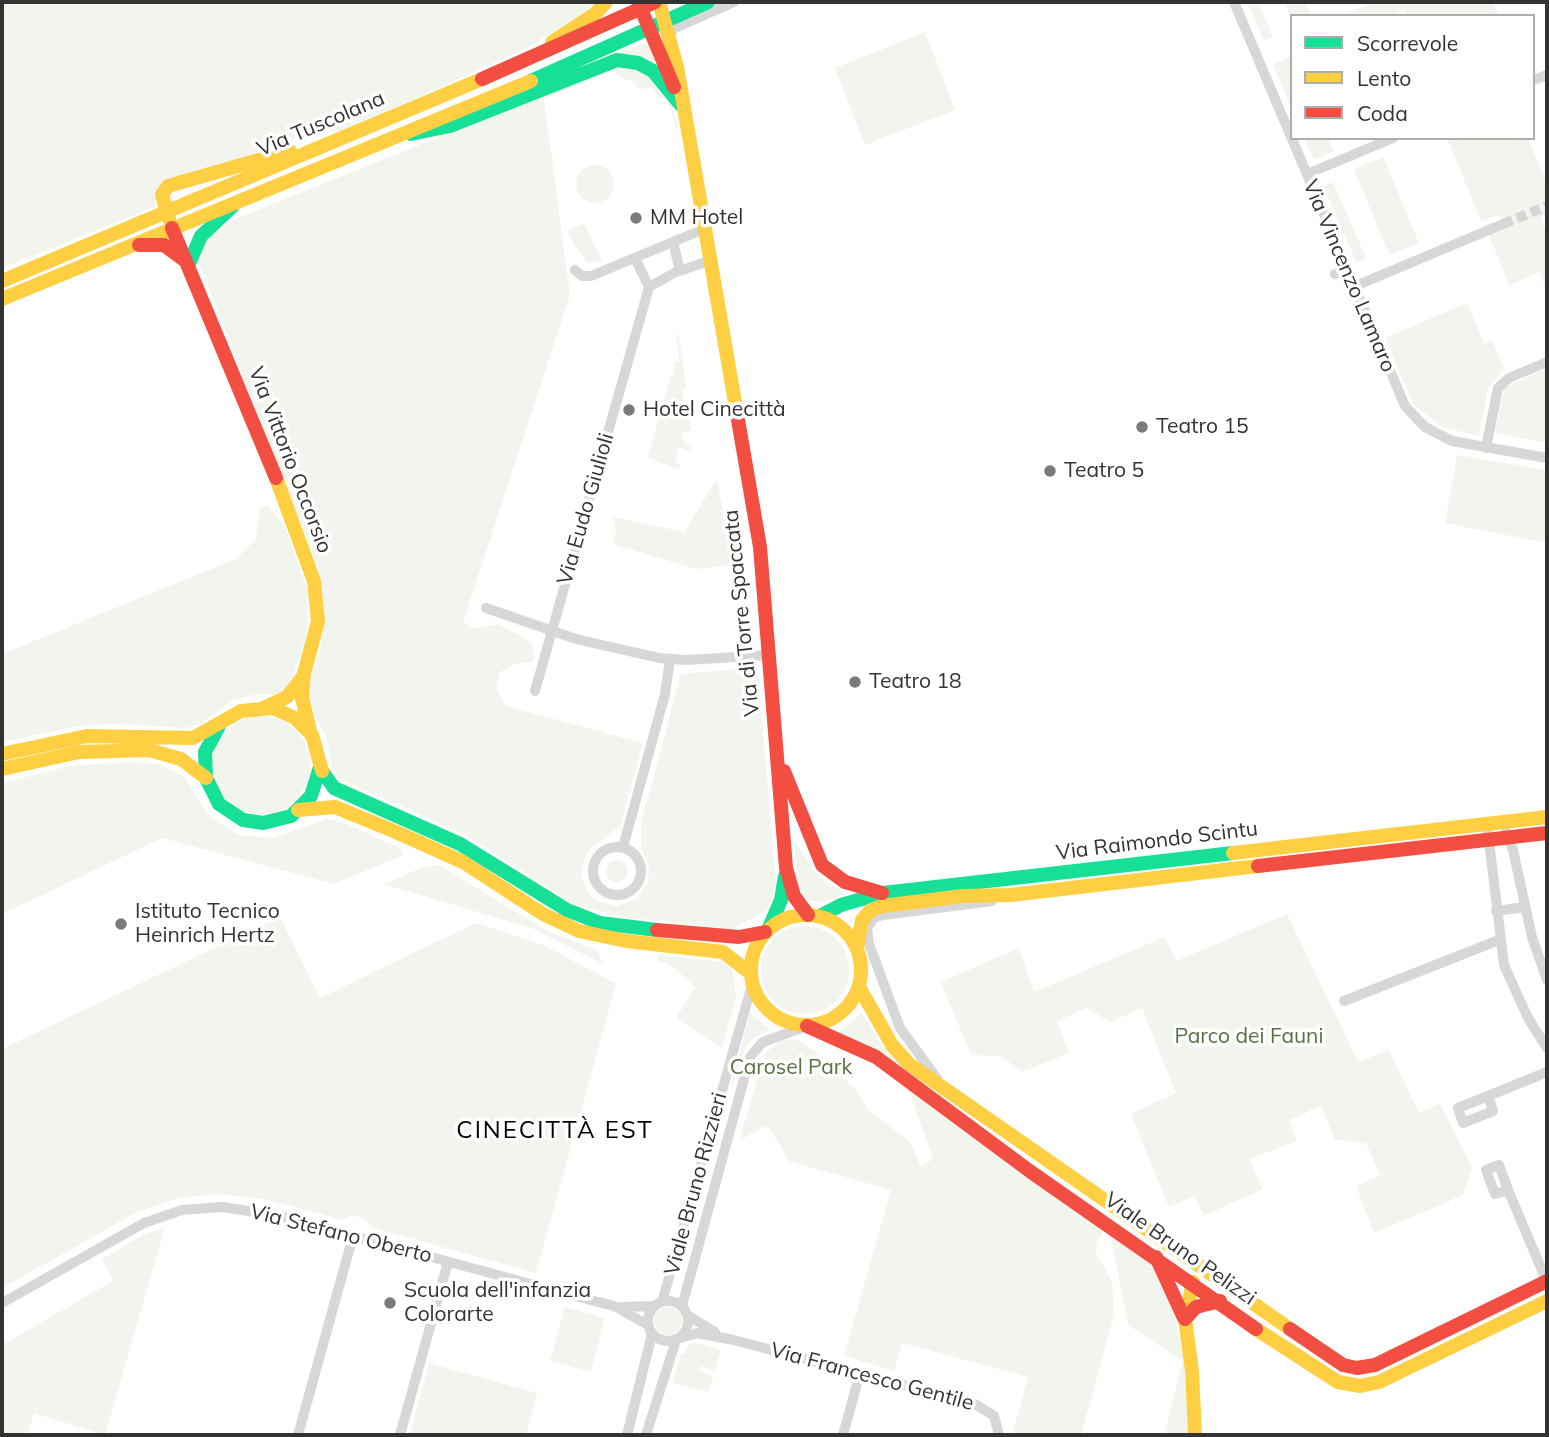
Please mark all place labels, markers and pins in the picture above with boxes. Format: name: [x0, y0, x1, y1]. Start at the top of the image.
place label: MM Hotel: [650, 205, 743, 231]
marker: MM Hotel: [628, 210, 644, 226]
place label: Hotel Cinecittà: [643, 397, 786, 423]
marker: Hotel Cinecittà: [621, 402, 637, 418]
place label: Teatro 15: [1156, 414, 1249, 440]
marker: Teatro 15: [1134, 419, 1150, 435]
place label: Teatro 5: [1064, 458, 1144, 484]
marker: Teatro 5: [1042, 463, 1058, 479]
place label: Teatro 18: [869, 669, 962, 695]
marker: Teatro 18: [847, 674, 863, 690]
place label: Istituto Tecnico Heinrich Hertz: [135, 899, 280, 949]
marker: Istituto Tecnico Heinrich Hertz: [113, 916, 129, 932]
place label: Scuola dell'infanzia Colorarte: [404, 1278, 591, 1328]
marker: Scuola dell'infanzia Colorarte: [382, 1295, 398, 1311]

